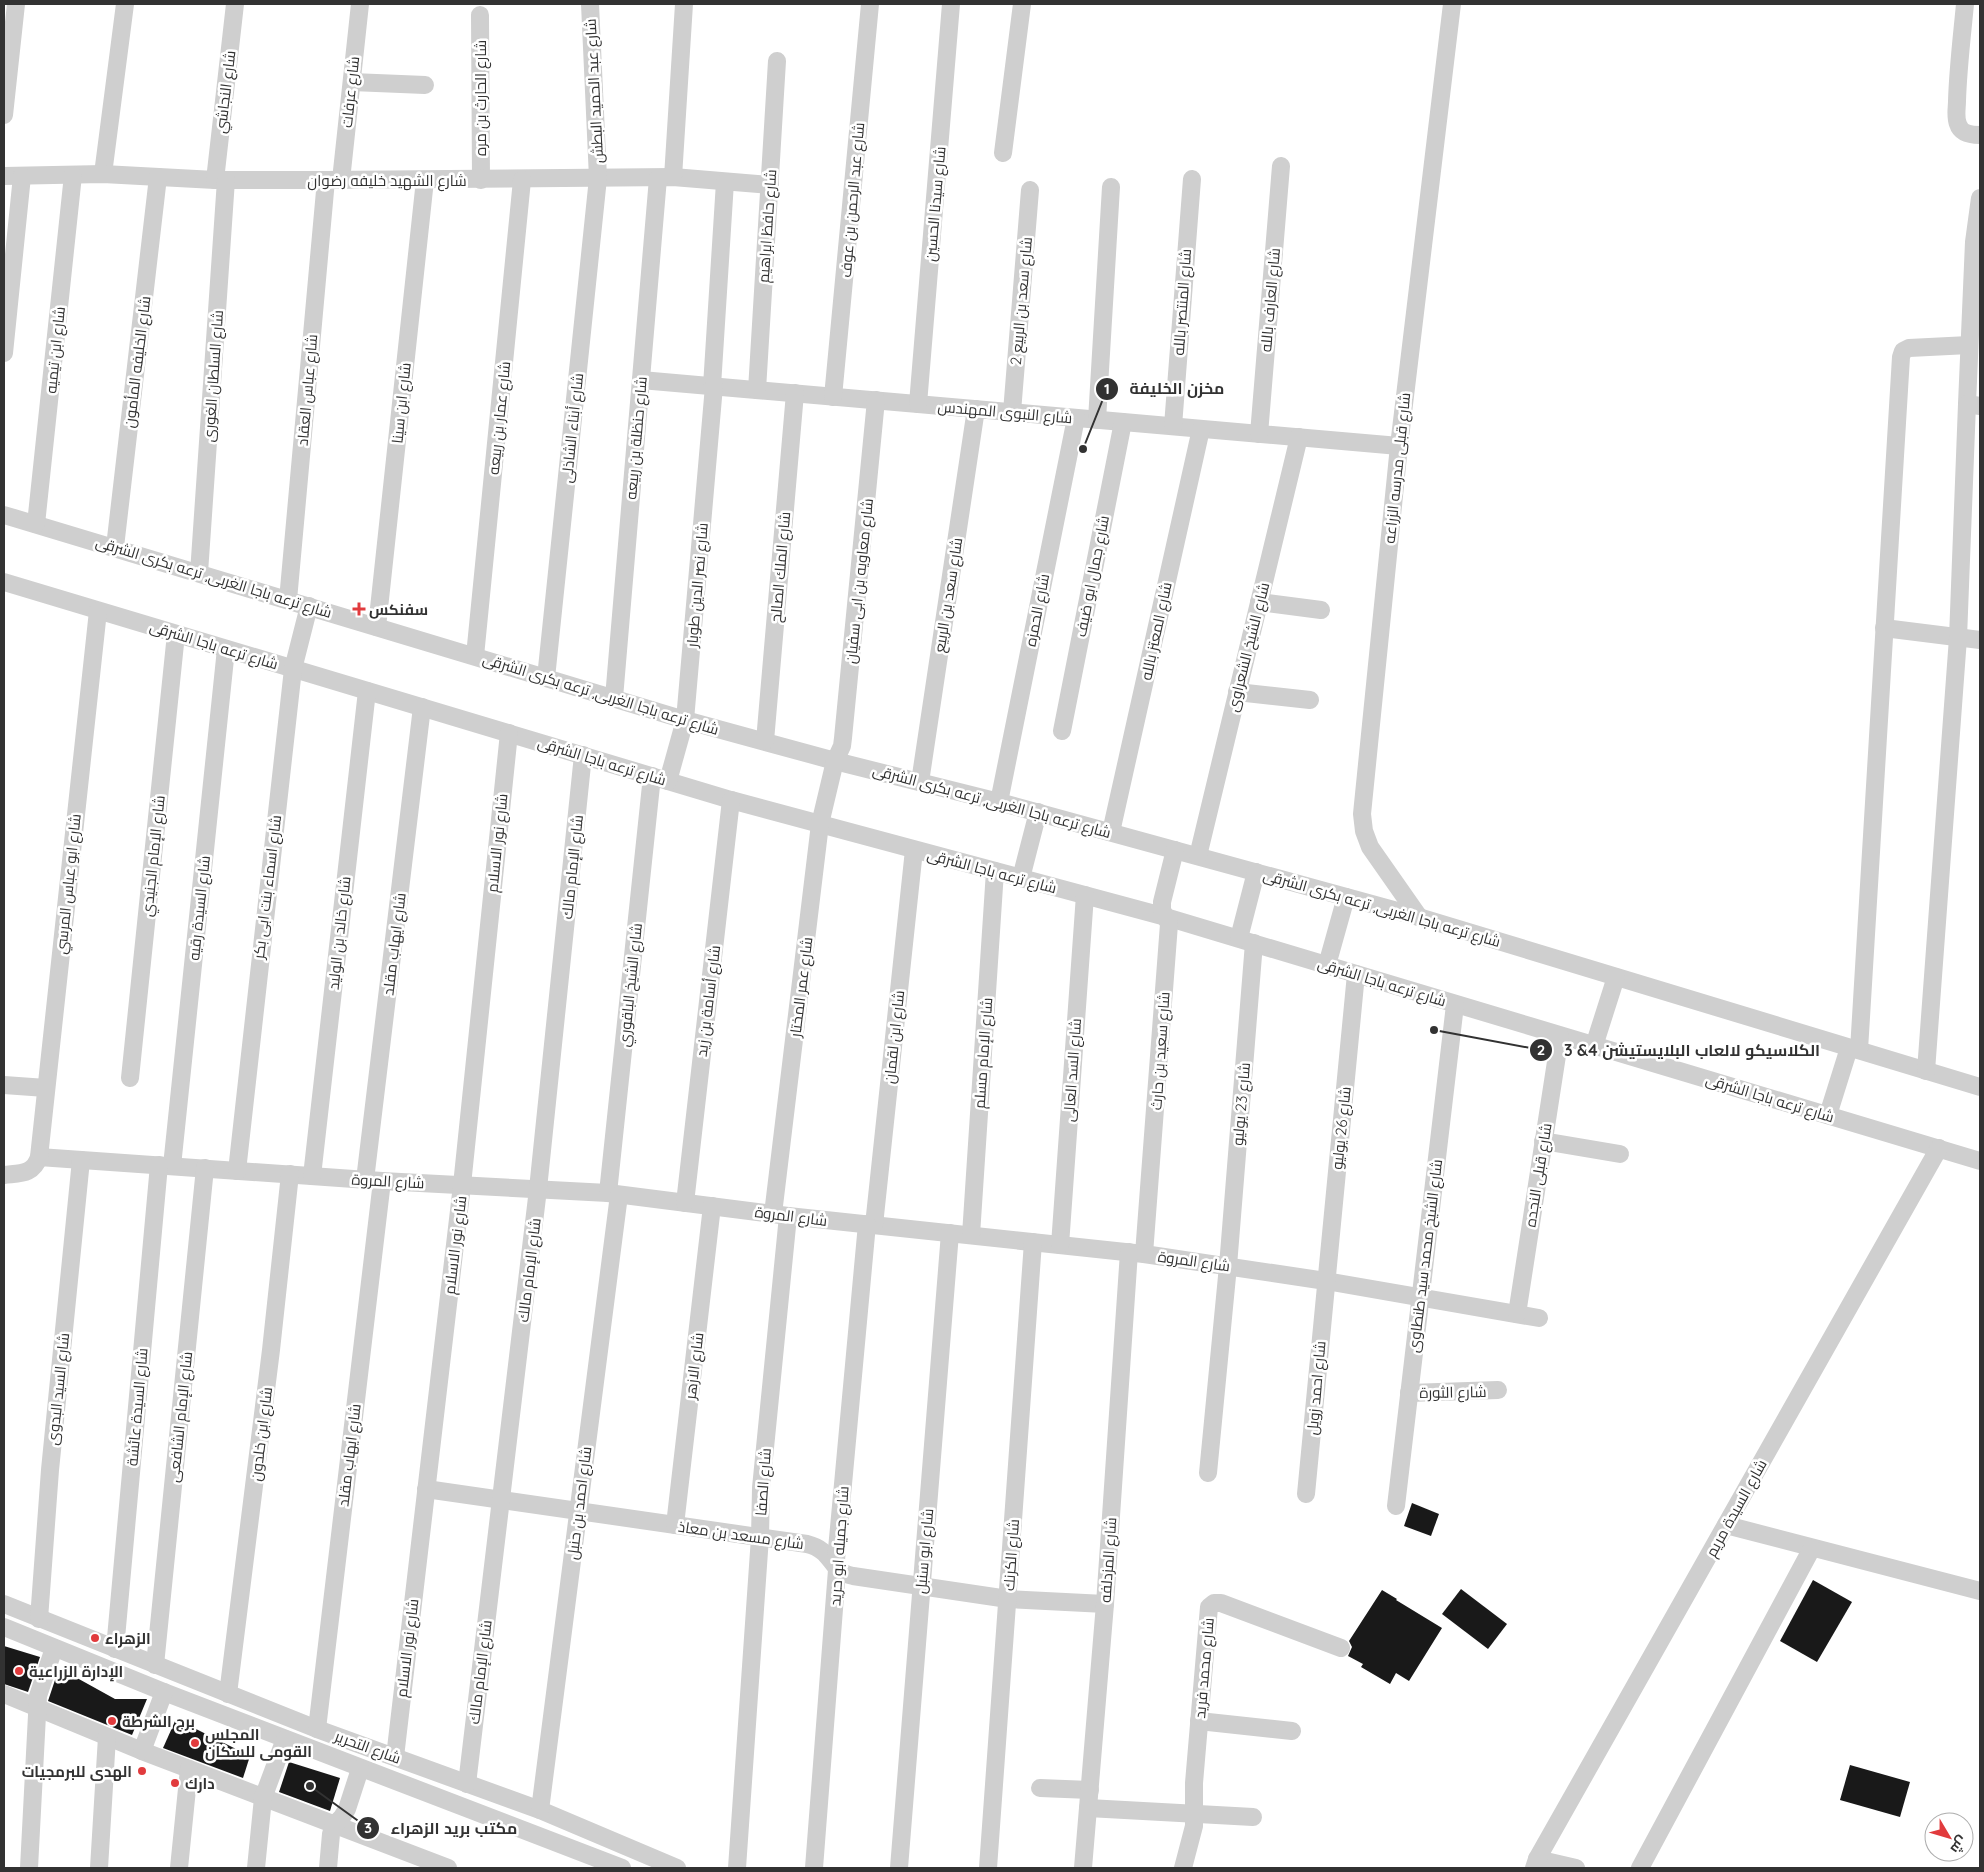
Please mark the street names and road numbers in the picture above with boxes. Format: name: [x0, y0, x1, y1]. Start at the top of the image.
street label: شارع عبد الحميد البطش: [581, 18, 609, 164]
street label: شارع الحارث بن مره: [471, 40, 492, 156]
street label: شارع النجاشي: [210, 49, 242, 135]
street label: شارع عرفات: [337, 55, 365, 129]
street label: شارع عبد الرحمن بن عوف: [836, 122, 870, 279]
street label: شارع سيدنا الحسين: [921, 146, 951, 263]
street label: شارع حافظ ابراهيم: [754, 169, 782, 284]
street label: شارع الشهيد خليفه رضوان: [307, 171, 467, 192]
street label: شارع سعد بن الربيع 2: [1006, 236, 1038, 366]
street label: شارع العارف بالله: [1256, 247, 1286, 353]
street label: شارع المنتصر بالله: [1169, 248, 1197, 356]
street label: شارع الخليفه المأمون: [119, 295, 157, 429]
street label: شارع ابن تيميه: [41, 306, 71, 395]
street label: شارع السلطان الغورى: [199, 309, 229, 443]
street label: شارع عباس العقاد: [293, 333, 323, 447]
street label: شارع عمار بن ربيعه: [484, 360, 516, 476]
street label: شارع ابن سينا: [387, 362, 417, 445]
street label: شارع أبناء الشاذلى: [557, 372, 589, 484]
street label: شارع حنظلة بن ربيعه: [621, 376, 653, 501]
street label: شارع قبلى مدرسه الزراعه: [1380, 392, 1416, 545]
street label: شارع النبوى المهندس: [937, 397, 1073, 429]
street label: شارع معاويه بن ابى سفيان: [841, 497, 879, 665]
street label: شارع الملك الصالح: [766, 511, 796, 623]
street label: شارع جمال ابو ضيف: [1071, 514, 1115, 639]
street label: شارع نصر الدين طوبار: [682, 522, 714, 649]
street label: شارع ترعه باجا الغربى, ترعه بكرى الشرقى: [93, 532, 334, 624]
street label: شارع سعد بن الربيع: [930, 536, 968, 654]
street label: شارع الحمزه: [1021, 572, 1055, 648]
street label: شارع المعتز بالله: [1136, 580, 1178, 682]
street label: شارع الشيخ الشعراوى: [1223, 580, 1275, 714]
street label: شارع ترعه باجا الشرقى: [147, 616, 280, 675]
street label: شارع ترعه باجا الغربى, ترعه بكرى الشرقى: [480, 649, 721, 741]
street label: شارع ترعه باجا الشرقى: [535, 732, 668, 791]
street label: شارع ترعه باجا الغربى, ترعه بكرى الشرقى: [870, 760, 1113, 844]
street label: شارع نور الاسلام: [482, 793, 514, 894]
street label: شارع الإمام الجنيدي: [137, 794, 172, 918]
street label: شارع ابو عباس المرسي: [51, 813, 88, 955]
street label: شارع اسماء بنت ابى بكر: [249, 814, 287, 961]
street label: شارع الإمام مالك: [557, 814, 589, 920]
street label: شارع ترعه باجا الشرقى: [925, 845, 1059, 899]
street label: شارع السيدة رقيه: [184, 854, 216, 962]
street label: شارع ترعه باجا الغربى, ترعه بكرى الشرقى: [1261, 865, 1503, 953]
street label: شارع خالد بن الوليد: [324, 875, 356, 991]
street label: شارع ايهاب مقلد: [378, 892, 412, 997]
street label: شارع الشيخ الباقوري: [614, 922, 649, 1048]
street label: شارع عمر المختار: [785, 936, 819, 1039]
street label: شارع أسامة بن زيد: [692, 944, 726, 1058]
street label: شارع ترعه باجا الشرقى: [1315, 953, 1448, 1012]
street label: شارع ابن لقمان: [880, 989, 910, 1085]
street label: شارع سعيد بن حارث: [1146, 991, 1176, 1111]
street label: شارع الإمام مسلم: [970, 997, 998, 1109]
street label: شارع السد العالى: [1059, 1018, 1087, 1123]
street label: شارع 23 يوليو: [1228, 1062, 1256, 1147]
street label: شارع ترعه باجا الشرقى: [1703, 1069, 1836, 1128]
street label: شارع 26 يوليو: [1327, 1085, 1357, 1171]
street label: شارع قبلى النجده: [1520, 1122, 1558, 1229]
street label: شارع الشيخ محمد سيد طنطاوى: [1404, 1158, 1448, 1354]
street label: شارع المروة: [351, 1170, 425, 1194]
street label: شارع نور الاسلام: [440, 1195, 472, 1296]
street label: شارع المروة: [753, 1202, 828, 1232]
street label: شارع الإمام مالك: [513, 1217, 547, 1323]
street label: شارع المروة: [1156, 1247, 1231, 1277]
street label: شارع الازهر: [680, 1331, 710, 1402]
street label: شارع السيد البدوى: [43, 1332, 75, 1446]
street label: شارع احمد زويل: [1302, 1340, 1332, 1436]
street label: شارع السيدة عائشة: [122, 1347, 154, 1467]
street label: شارع الإمام الشافعى: [164, 1350, 198, 1484]
street label: شارع الثورة: [1419, 1382, 1487, 1404]
street label: شارع ابن خلدون: [246, 1386, 278, 1483]
street label: شارع ايهاب مقلد: [333, 1403, 367, 1508]
street label: شارع احمد بن حنبل: [563, 1445, 597, 1561]
street label: شارع الصفا: [751, 1447, 777, 1517]
street label: شارع السيدة مريم: [1701, 1456, 1772, 1561]
street label: شارع جميله ابو حريد: [825, 1485, 855, 1607]
street label: شارع ابو سنبل: [911, 1507, 939, 1595]
street label: شارع مسعد بن معاذ: [677, 1517, 805, 1555]
street label: شارع المزدلفه: [1096, 1517, 1122, 1603]
street label: شارع الكرنك: [999, 1518, 1025, 1592]
street label: شارع نور الاسلام: [392, 1598, 424, 1699]
street label: شارع محمد فريد: [1190, 1617, 1220, 1719]
street label: شارع الإمام مالك: [464, 1619, 498, 1725]
street label: شارع التحرير: [331, 1726, 404, 1770]

